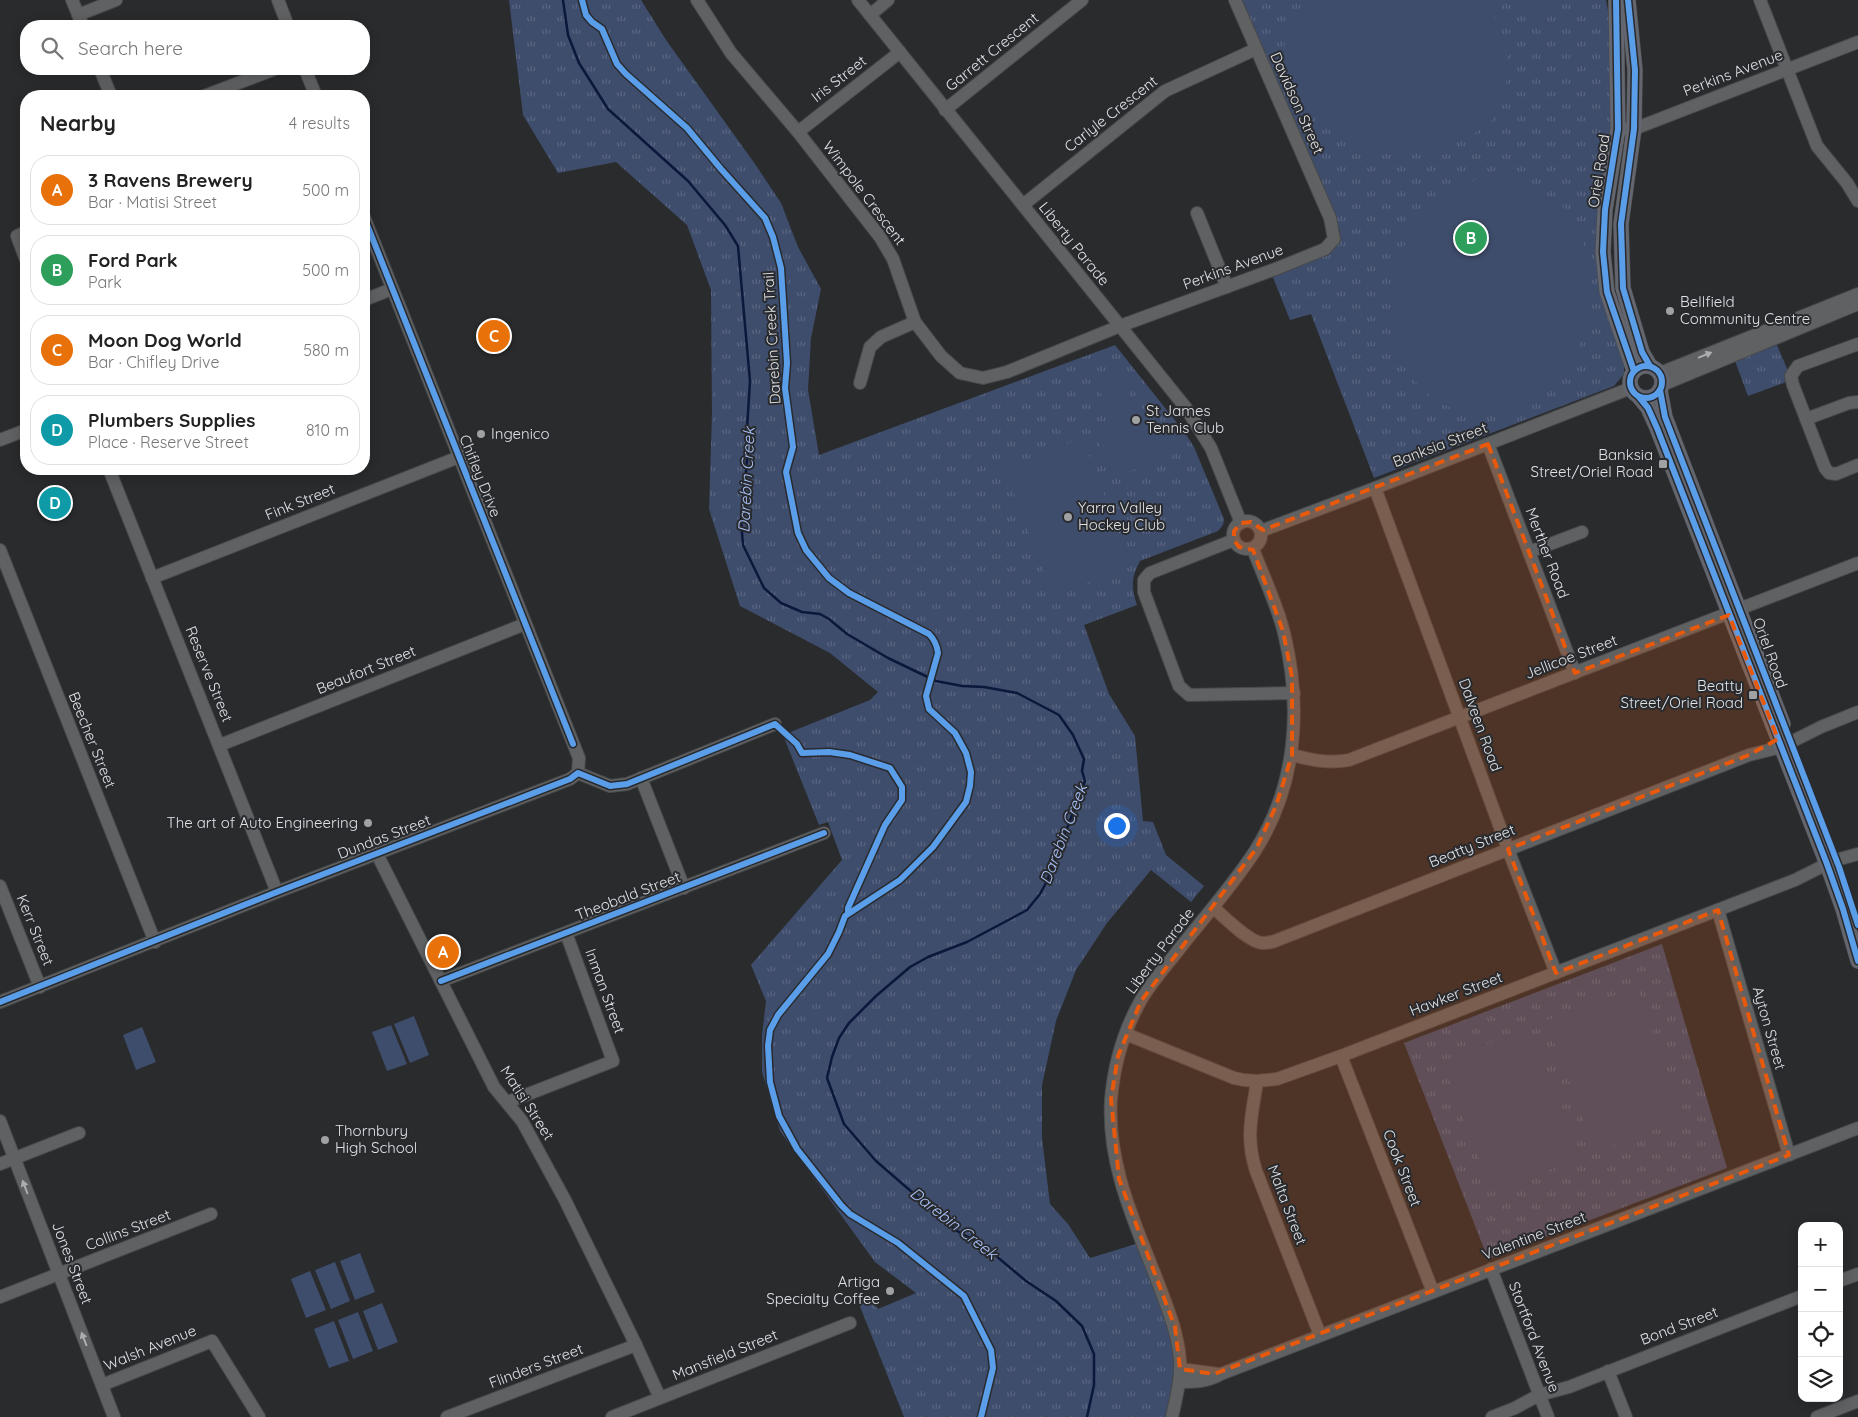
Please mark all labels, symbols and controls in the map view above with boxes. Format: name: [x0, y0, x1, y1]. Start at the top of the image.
street label: Garrett Crescent: [941, 8, 1042, 95]
search box: [20, 20, 370, 75]
icon: search: [38, 34, 66, 62]
text: Search here: [78, 36, 183, 60]
street label: Perkins Avenue: [1680, 45, 1785, 100]
street label: Davidson Street: [1266, 49, 1328, 157]
street label: Iris Street: [807, 51, 870, 106]
street label: Carlyle Crescent: [1060, 71, 1161, 156]
text: Nearby: [40, 110, 116, 136]
text: 4 results: [289, 113, 350, 133]
street label: Oriel Road: [1583, 133, 1614, 209]
street label: Wimpole Crescent: [819, 137, 910, 249]
text: 3 Ravens Brewery: [88, 168, 253, 192]
text: A: [52, 180, 62, 200]
text: 500 m: [302, 180, 349, 200]
text: Bar · Matisi Street: [88, 192, 217, 212]
street label: Liberty Parade: [1035, 198, 1114, 289]
pin: B: [1455, 219, 1487, 257]
street label: Perkins Avenue: [1180, 240, 1286, 293]
text: Ford Park: [88, 248, 178, 272]
text: B: [52, 260, 62, 280]
text: 500 m: [302, 260, 349, 280]
street label: Darebin Creek Trail: [759, 271, 784, 405]
text: Park: [88, 272, 122, 292]
place label: Bellfield Community Centre: [1680, 292, 1810, 328]
marker: Bellfield Community Centre: [1664, 305, 1676, 317]
pin: C: [478, 317, 510, 355]
text: Moon Dog World: [88, 328, 242, 352]
text: C: [52, 340, 62, 360]
text: 580 m: [303, 340, 349, 360]
one-way arrow: [1698, 351, 1713, 359]
text: Bar · Chifley Drive: [88, 352, 219, 372]
place label: St James Tennis Club: [1146, 401, 1224, 437]
text: Plumbers Supplies: [88, 408, 255, 432]
marker: St James Tennis Club: [1130, 414, 1142, 426]
street label: Banksia Street: [1390, 418, 1490, 471]
text: D: [51, 420, 63, 440]
text: 810 m: [306, 420, 349, 440]
place label: Ingenico: [491, 424, 550, 443]
water label: Darebin Creek: [733, 425, 759, 533]
marker: Ingenico: [475, 428, 487, 440]
text: Place · Reserve Street: [88, 432, 249, 452]
street label: Chifley Drive: [455, 432, 506, 520]
place label: Banksia Street/Oriel Road: [1530, 445, 1653, 481]
marker: Banksia Street/Oriel Road: [1657, 458, 1669, 470]
street label: Fink Street: [262, 479, 337, 524]
pin: D: [39, 484, 71, 522]
place label: Yarra Valley Hockey Club: [1078, 498, 1165, 534]
street label: Merther Road: [1521, 505, 1574, 601]
marker: Yarra Valley Hockey Club: [1062, 511, 1074, 523]
street label: Oriel Road: [1749, 615, 1792, 691]
street label: Reserve Street: [182, 623, 237, 725]
street label: Jellicoe Street: [1522, 630, 1620, 683]
street label: Beaufort Street: [313, 641, 418, 698]
street label: Dalveen Road: [1455, 676, 1506, 774]
place label: Beatty Street/Oriel Road: [1620, 676, 1743, 712]
street label: Beecher Street: [64, 689, 120, 791]
marker: Beatty Street/Oriel Road: [1747, 689, 1759, 701]
water label: Darebin Creek: [1035, 780, 1092, 887]
street label: Dundas Street: [335, 810, 433, 863]
place label: The art of Auto Engineering: [167, 813, 358, 832]
your location: [1104, 813, 1130, 839]
marker: The art of Auto Engineering: [362, 817, 374, 829]
street label: Beatty Street: [1426, 820, 1518, 871]
street label: Theobald Street: [573, 867, 683, 924]
street label: Kerr Street: [13, 892, 58, 968]
street label: Liberty Parade: [1121, 904, 1198, 997]
pin: A: [427, 933, 459, 971]
street label: Inman Street: [581, 946, 630, 1036]
street label: Hawker Street: [1407, 967, 1505, 1020]
street label: Ayton Street: [1749, 984, 1790, 1072]
street label: Matisi Street: [496, 1062, 559, 1144]
place label: Thornbury High School: [335, 1121, 417, 1157]
street label: Cook Street: [1379, 1127, 1426, 1209]
marker: Thornbury High School: [319, 1134, 331, 1146]
street label: Malta Street: [1264, 1162, 1311, 1248]
one-way arrow: [21, 1179, 29, 1194]
water label: Darebin Creek: [906, 1183, 1003, 1264]
street label: Collins Street: [83, 1205, 173, 1254]
street label: Valentine Street: [1479, 1207, 1589, 1264]
street label: Jones Street: [48, 1219, 97, 1307]
map controls: [1798, 1222, 1843, 1402]
button: +: [1798, 1222, 1843, 1267]
button: −: [1798, 1267, 1843, 1312]
place label: Artiga Specialty Coffee: [766, 1272, 880, 1308]
street label: Stortford Avenue: [1505, 1279, 1564, 1395]
marker: Artiga Specialty Coffee: [884, 1285, 896, 1297]
street label: Bond Street: [1637, 1302, 1720, 1349]
button: locate: [1798, 1312, 1843, 1357]
street label: Walsh Avenue: [101, 1320, 199, 1375]
street label: Mansfield Street: [669, 1325, 780, 1384]
one-way arrow: [80, 1331, 88, 1346]
street label: Flinders Street: [486, 1339, 586, 1392]
button: layers: [1798, 1357, 1843, 1402]

